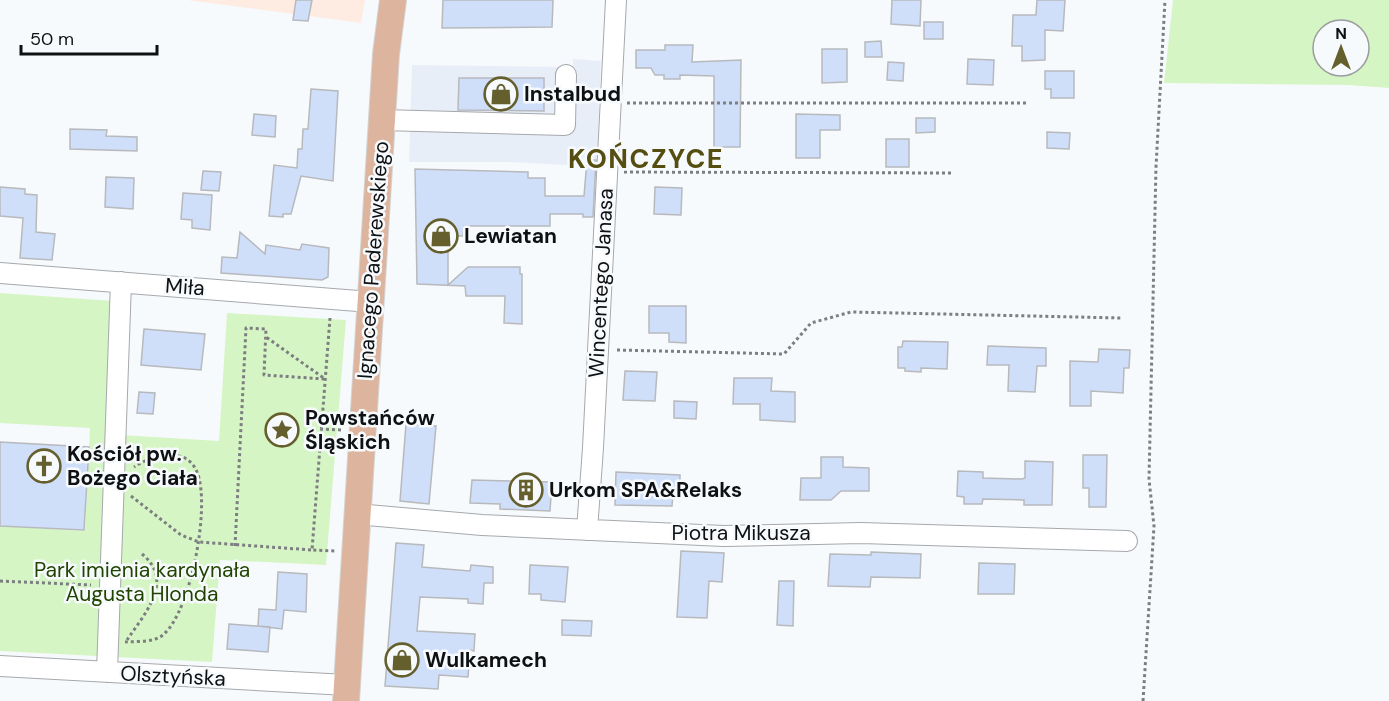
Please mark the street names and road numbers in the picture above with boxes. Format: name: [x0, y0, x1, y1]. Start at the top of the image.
street label: Ignacego Paderewskiego: [351, 140, 395, 380]
street label: Wincentego Janasa: [582, 187, 620, 379]
street label: Miła: [164, 272, 206, 302]
street label: Piotra Mikusza: [671, 519, 811, 547]
street label: Olsztyńska: [120, 659, 226, 693]

